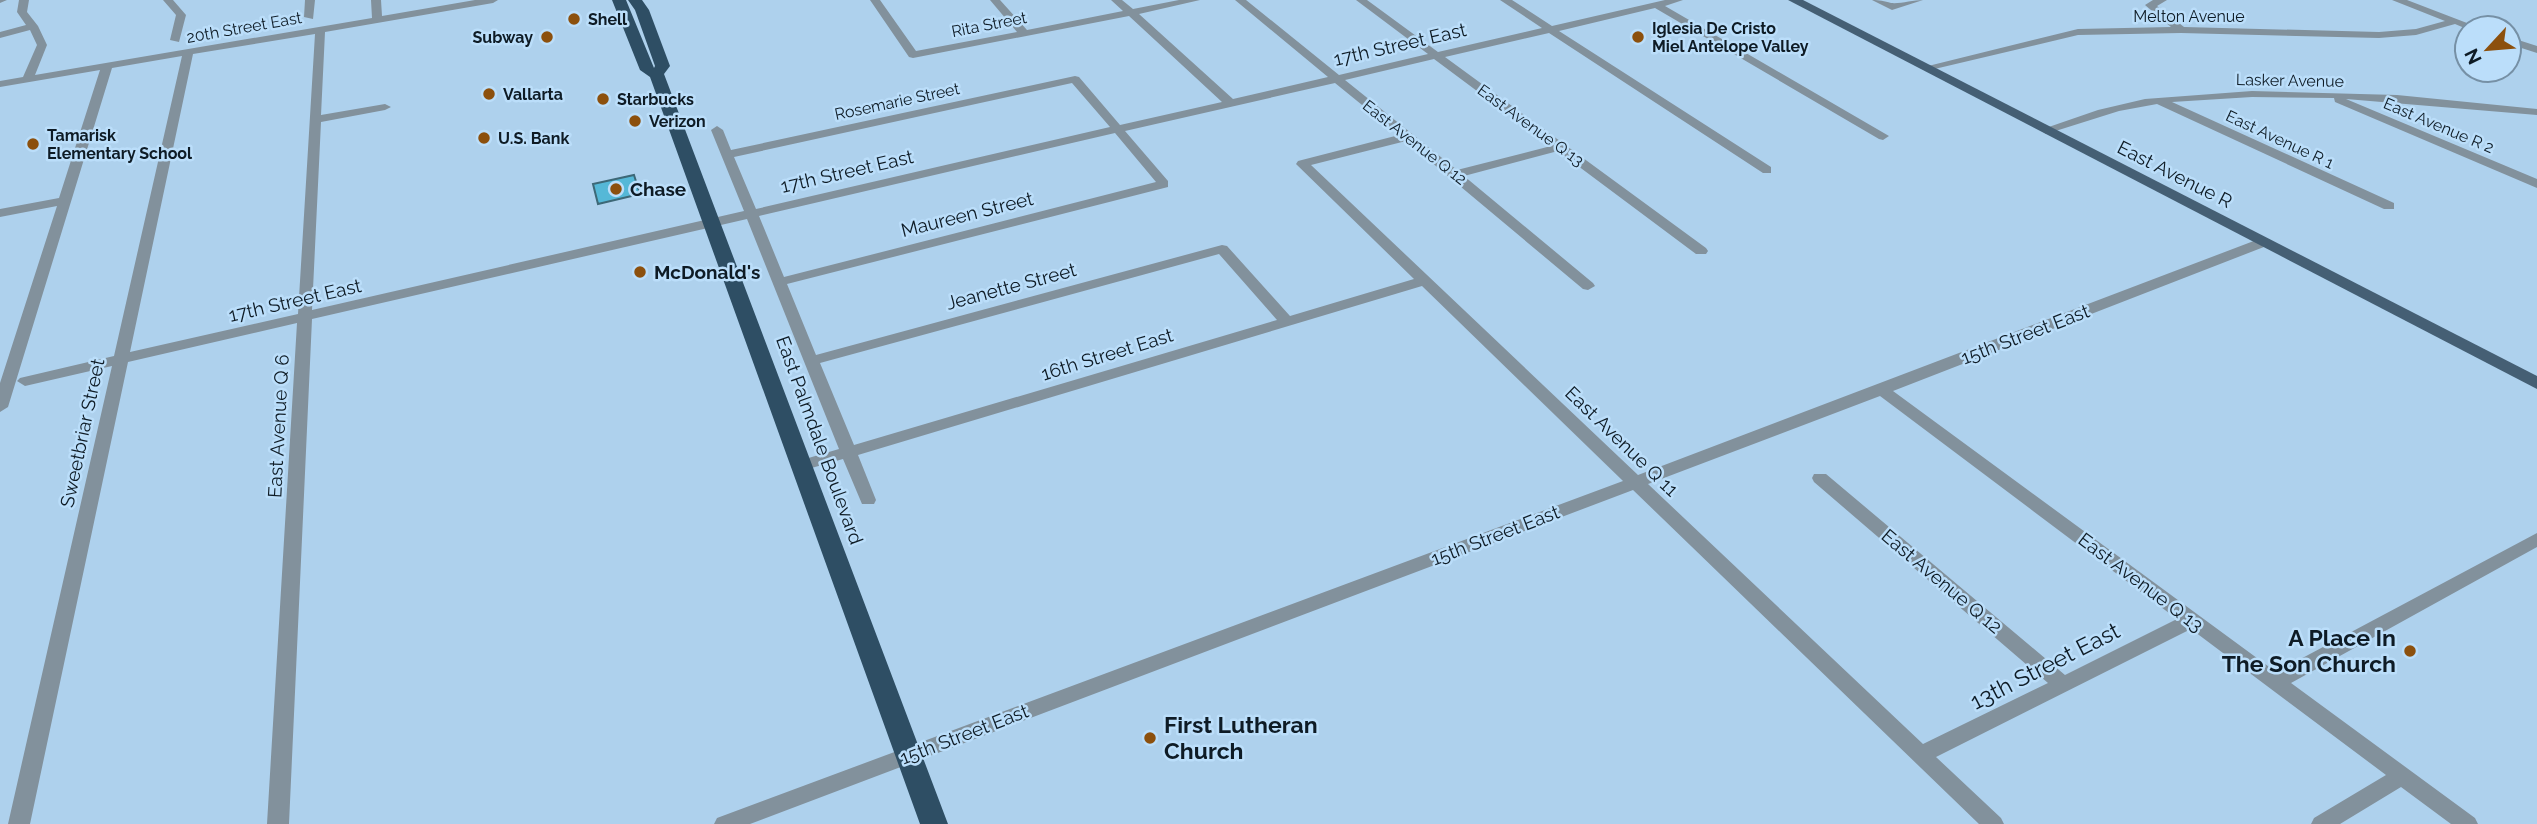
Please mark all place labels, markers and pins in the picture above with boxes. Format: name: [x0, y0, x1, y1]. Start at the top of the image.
place label: Shell: [588, 10, 628, 29]
marker: Shell: [566, 11, 582, 27]
place label: Iglesia De Cristo Miel Antelope Valley: [1652, 19, 1809, 56]
place label: Subway: [473, 28, 533, 47]
marker: Subway: [539, 29, 555, 45]
marker: Iglesia De Cristo Miel Antelope Valley: [1630, 29, 1646, 45]
place label: Vallarta: [503, 85, 563, 104]
marker: Vallarta: [481, 86, 497, 102]
place label: Starbucks: [617, 90, 694, 109]
marker: Starbucks: [595, 91, 611, 107]
place label: Verizon: [649, 112, 706, 131]
marker: Verizon: [627, 113, 643, 129]
place label: Tamarisk Elementary School: [47, 126, 193, 163]
place label: U.S. Bank: [498, 129, 569, 148]
marker: U.S. Bank: [476, 130, 492, 146]
marker: Tamarisk Elementary School: [25, 136, 41, 152]
place label: Chase: [630, 178, 686, 200]
marker: Chase: [608, 181, 624, 197]
place label: McDonald's: [654, 261, 760, 283]
marker: McDonald's: [632, 264, 648, 280]
place label: A Place In The Son Church: [2222, 624, 2396, 677]
marker: A Place In The Son Church: [2402, 643, 2418, 659]
place label: First Lutheran Church: [1164, 711, 1318, 764]
marker: First Lutheran Church: [1142, 730, 1158, 746]

